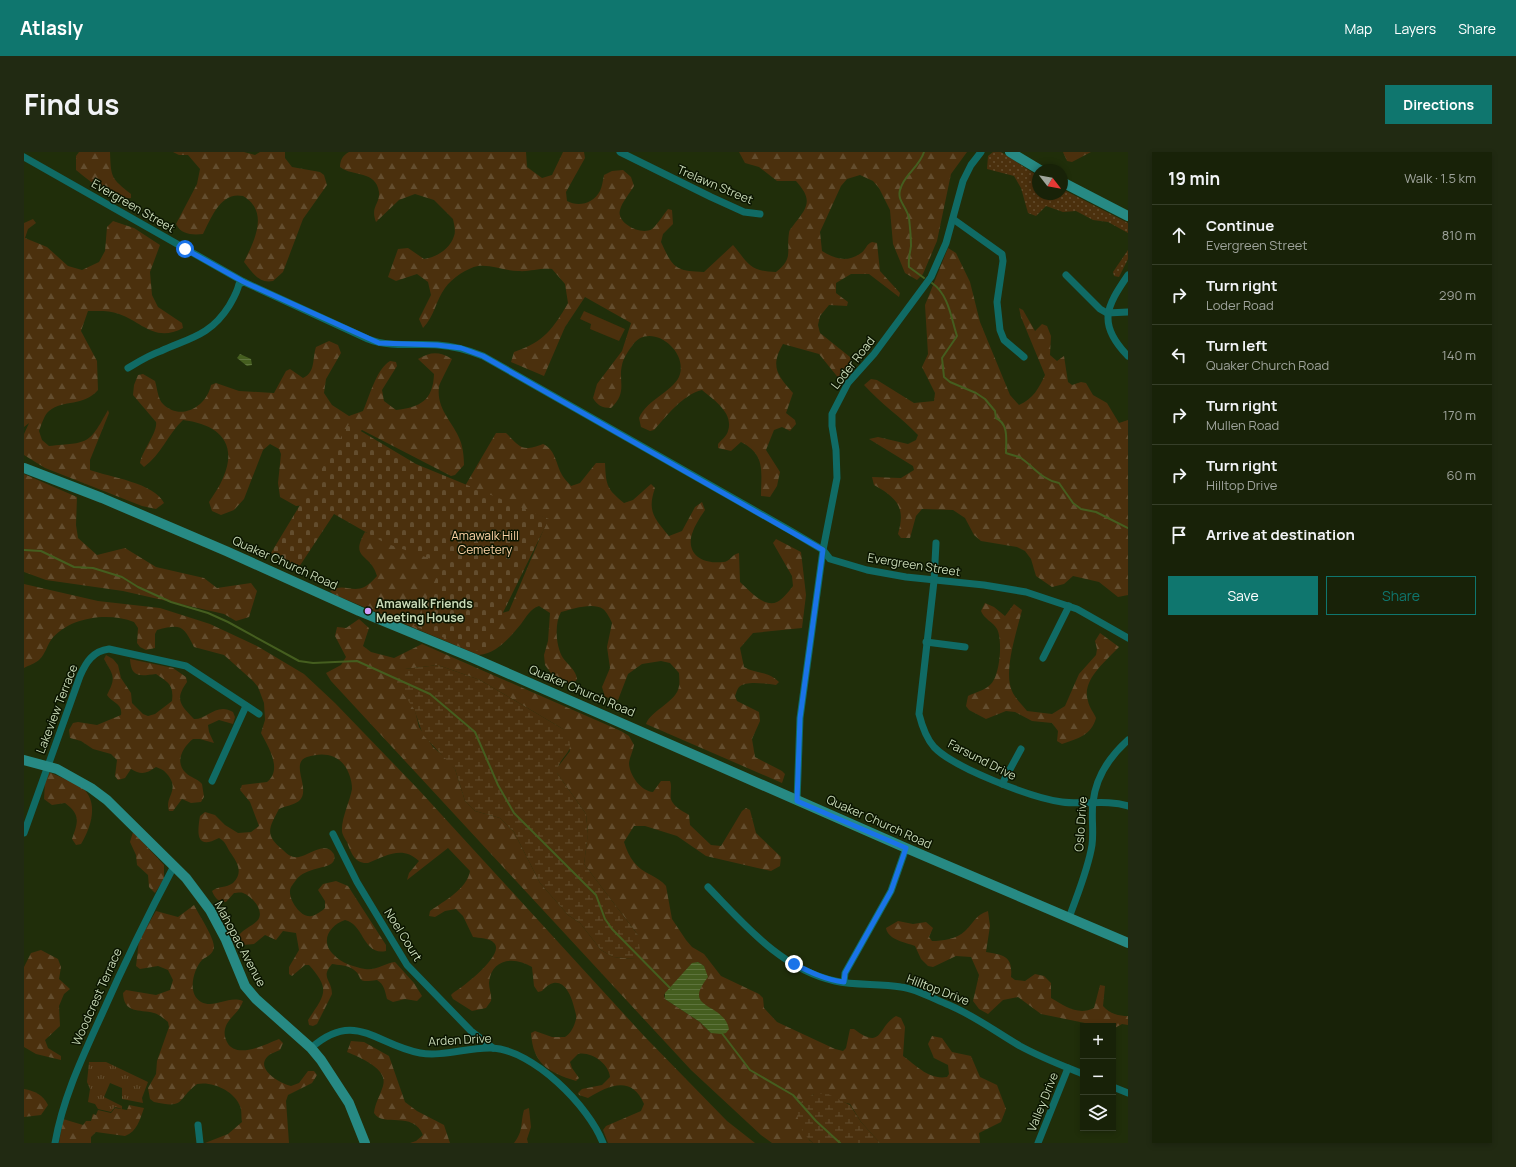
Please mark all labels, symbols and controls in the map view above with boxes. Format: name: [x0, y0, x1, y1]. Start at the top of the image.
text: Atlasly: [20, 15, 83, 41]
text: Map: [1344, 19, 1372, 38]
text: Layers: [1394, 19, 1436, 38]
text: Share: [1458, 19, 1496, 38]
text: Find us: [24, 85, 119, 123]
button: Directions: [1385, 85, 1492, 124]
street label: Trelawn Street: [675, 161, 756, 208]
north arrow: [1032, 164, 1068, 200]
text: 19 min: [1168, 167, 1220, 190]
text: Walk · 1.5 km: [1404, 169, 1476, 187]
street label: Evergreen Street: [88, 175, 178, 236]
text: Continue: [1206, 215, 1274, 236]
icon: ahead: [1168, 224, 1190, 246]
text: 810 m: [1442, 226, 1476, 244]
text: Evergreen Street: [1206, 236, 1308, 254]
route start: [176, 240, 194, 258]
text: Turn right: [1206, 275, 1277, 296]
icon: right: [1168, 284, 1190, 306]
text: 290 m: [1439, 286, 1476, 304]
text: Loder Road: [1206, 296, 1274, 314]
street label: Loder Road: [827, 333, 879, 393]
text: Turn left: [1206, 335, 1268, 356]
icon: left: [1168, 344, 1190, 366]
text: 140 m: [1442, 346, 1476, 364]
text: Quaker Church Road: [1206, 356, 1329, 374]
text: Turn right: [1206, 395, 1277, 416]
icon: right: [1168, 404, 1190, 426]
text: 170 m: [1443, 406, 1476, 424]
text: Mullen Road: [1206, 416, 1279, 434]
text: Turn right: [1206, 455, 1277, 476]
icon: right: [1168, 464, 1190, 486]
text: 60 m: [1446, 466, 1476, 484]
text: Hilltop Drive: [1206, 476, 1277, 494]
icon: arrive: [1168, 524, 1190, 546]
text: Arrive at destination: [1206, 524, 1355, 545]
park label: Amawalk Hill Cemetery: [451, 527, 519, 558]
street label: Quaker Church Road: [230, 532, 341, 593]
street label: Evergreen Street: [866, 549, 962, 580]
button: Save: [1168, 576, 1318, 615]
button: Share: [1326, 576, 1476, 615]
place label: Amawalk Friends Meeting House: [376, 595, 473, 626]
marker: Amawalk Friends Meeting House: [363, 606, 373, 616]
street label: Quaker Church Road: [527, 660, 638, 721]
street label: Lakeview Terrace: [32, 662, 81, 756]
street label: Farsund Drive: [945, 735, 1019, 784]
street label: Quaker Church Road: [824, 791, 935, 852]
street label: Oslo Drive: [1070, 796, 1091, 852]
street label: Mahopac Avenue: [211, 898, 270, 990]
street label: Noel Court: [380, 905, 426, 965]
street label: Woodcrest Terrace: [67, 945, 126, 1048]
route end: [785, 955, 803, 973]
street label: Hilltop Drive: [904, 970, 972, 1009]
map controls: [1080, 1023, 1116, 1131]
button: +: [1080, 1023, 1116, 1059]
street label: Arden Drive: [428, 1029, 492, 1050]
button: −: [1080, 1059, 1116, 1095]
street label: Valley Drive: [1023, 1070, 1062, 1134]
button: layers: [1080, 1095, 1116, 1131]

